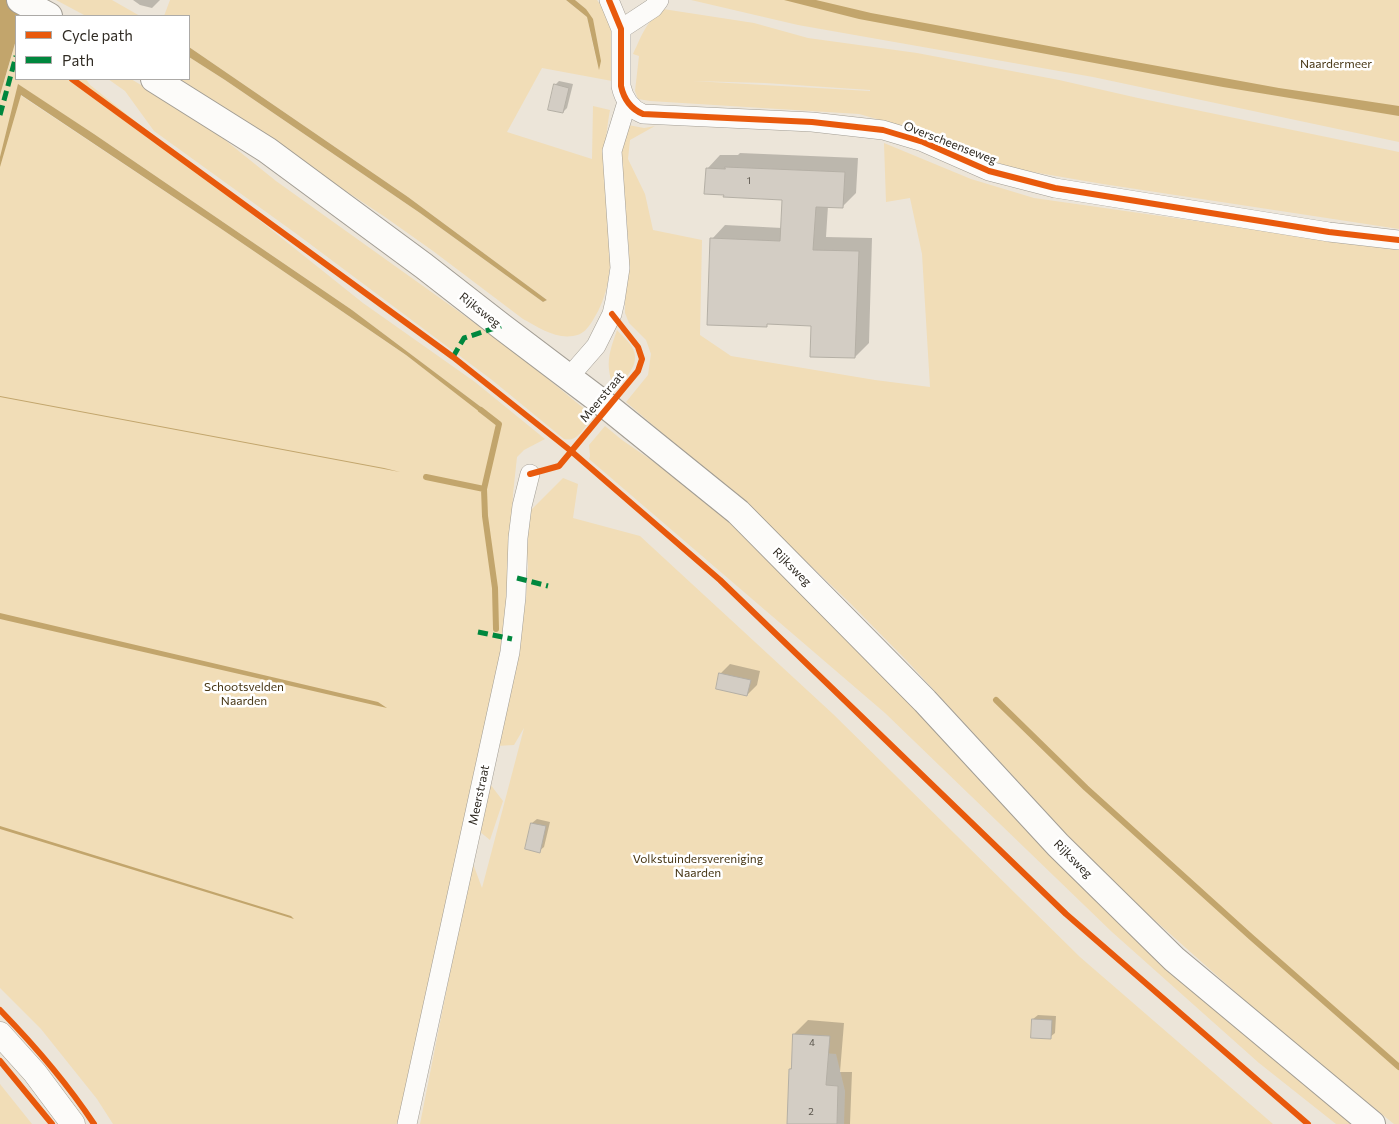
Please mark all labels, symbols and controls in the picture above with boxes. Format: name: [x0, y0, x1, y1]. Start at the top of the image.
legend: [15, 15, 190, 80]
text: Cycle path: [62, 26, 133, 44]
text: Path: [62, 51, 94, 69]
park label: Naardermeer: [1300, 57, 1372, 71]
street label: Overscheenseweg: [902, 119, 998, 167]
house number: 1: [747, 175, 751, 187]
street label: Rijksweg: [457, 289, 503, 331]
street label: Meerstraat: [577, 369, 627, 425]
street label: Rijksweg: [770, 545, 814, 589]
park label: Schootsvelden Naarden: [204, 680, 284, 708]
street label: Meerstraat: [466, 764, 492, 826]
street label: Rijksweg: [1051, 837, 1095, 881]
park label: Volkstuindersvereniging Naarden: [633, 852, 763, 880]
house number: 4: [809, 1037, 815, 1049]
house number: 2: [808, 1106, 814, 1118]

